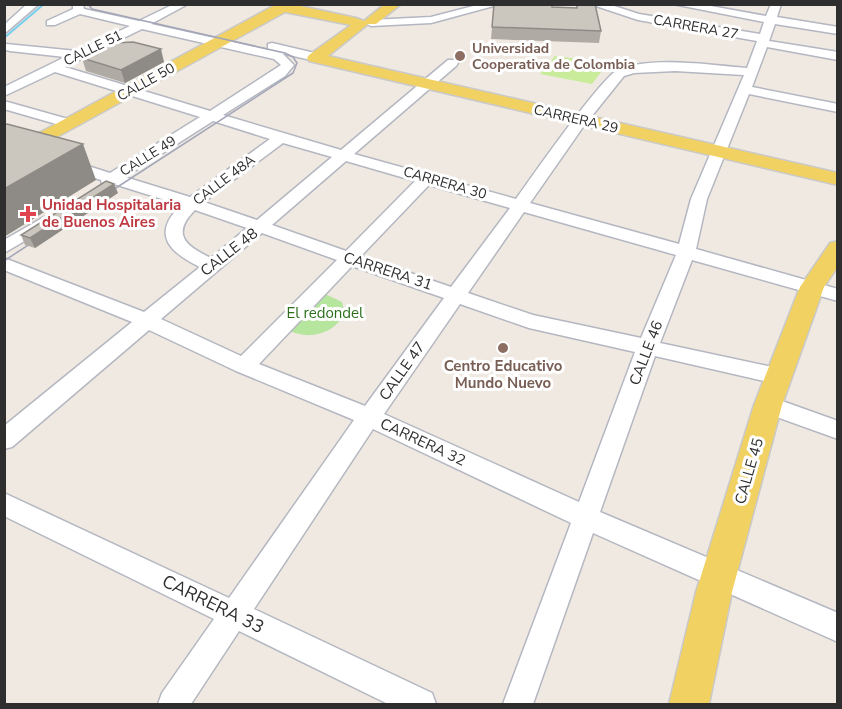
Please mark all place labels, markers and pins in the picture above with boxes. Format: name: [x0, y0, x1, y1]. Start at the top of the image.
place label: Universidad Cooperativa de Colombia: [472, 39, 635, 74]
marker: Universidad Cooperativa de Colombia: [453, 49, 467, 63]
place label: Unidad Hospitalaria de Buenos Aires: [42, 195, 181, 232]
marker: Unidad Hospitalaria de Buenos Aires: [19, 205, 37, 223]
marker: Centro Educativo Mundo Nuevo: [496, 341, 510, 355]
place label: Centro Educativo Mundo Nuevo: [444, 356, 563, 393]

